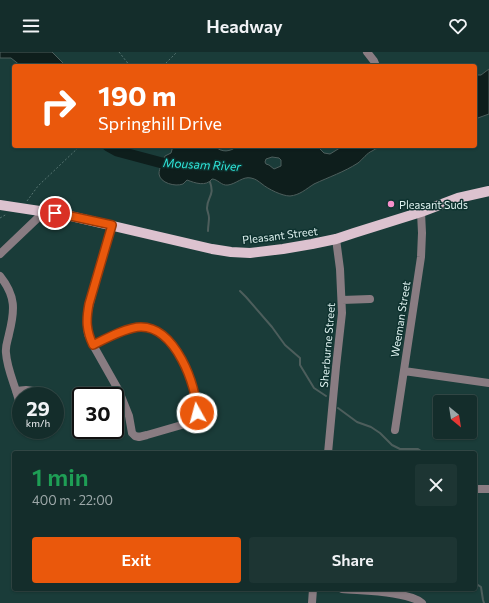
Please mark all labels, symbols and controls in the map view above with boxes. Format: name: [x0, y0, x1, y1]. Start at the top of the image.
icon: menu: [20, 15, 42, 37]
text: Headway: [206, 15, 283, 37]
icon: heart: [447, 15, 469, 37]
text: 190 m: [98, 78, 176, 112]
icon: right: [32, 80, 84, 132]
text: Springhill Drive: [98, 112, 222, 134]
water label: Mousam River: [163, 155, 243, 173]
pin: [38, 196, 72, 230]
place label: Pleasant Suds: [399, 198, 468, 211]
marker: Pleasant Suds: [386, 199, 396, 209]
icon: arrive: [44, 202, 66, 224]
street label: Pleasant Street: [241, 224, 319, 246]
street label: Weeman Street: [388, 280, 413, 358]
street label: Sherburne Street: [317, 301, 337, 388]
speed limit sign: 30: [72, 387, 124, 439]
position arrow: [176, 392, 218, 434]
north arrow: [433, 395, 477, 439]
map controls: [433, 395, 477, 439]
text: 29: [26, 396, 50, 420]
text: km/h: [26, 417, 50, 429]
text: 1 min: [32, 462, 89, 491]
button: close: [415, 464, 457, 506]
text: 400 m · 22:00: [32, 492, 113, 508]
button: Exit: [32, 537, 241, 583]
button: Share: [249, 537, 457, 583]

